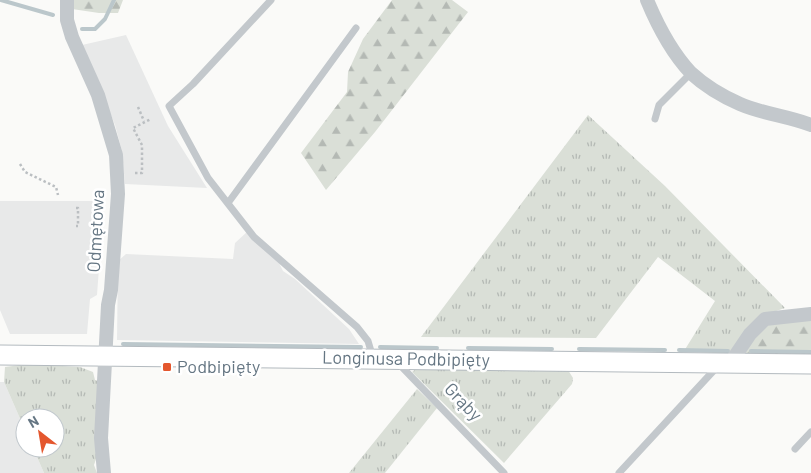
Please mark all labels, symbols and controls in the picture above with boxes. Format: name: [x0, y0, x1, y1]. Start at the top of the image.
street label: Odmętowa: [82, 189, 108, 273]
street label: Longinusa Podbipięty: [322, 346, 490, 370]
place label: Podbipięty: [177, 355, 260, 377]
marker: Podbipięty: [161, 361, 173, 373]
street label: Grąby: [440, 378, 487, 425]
north arrow: [15, 408, 65, 458]
text: N: [25, 412, 41, 431]

